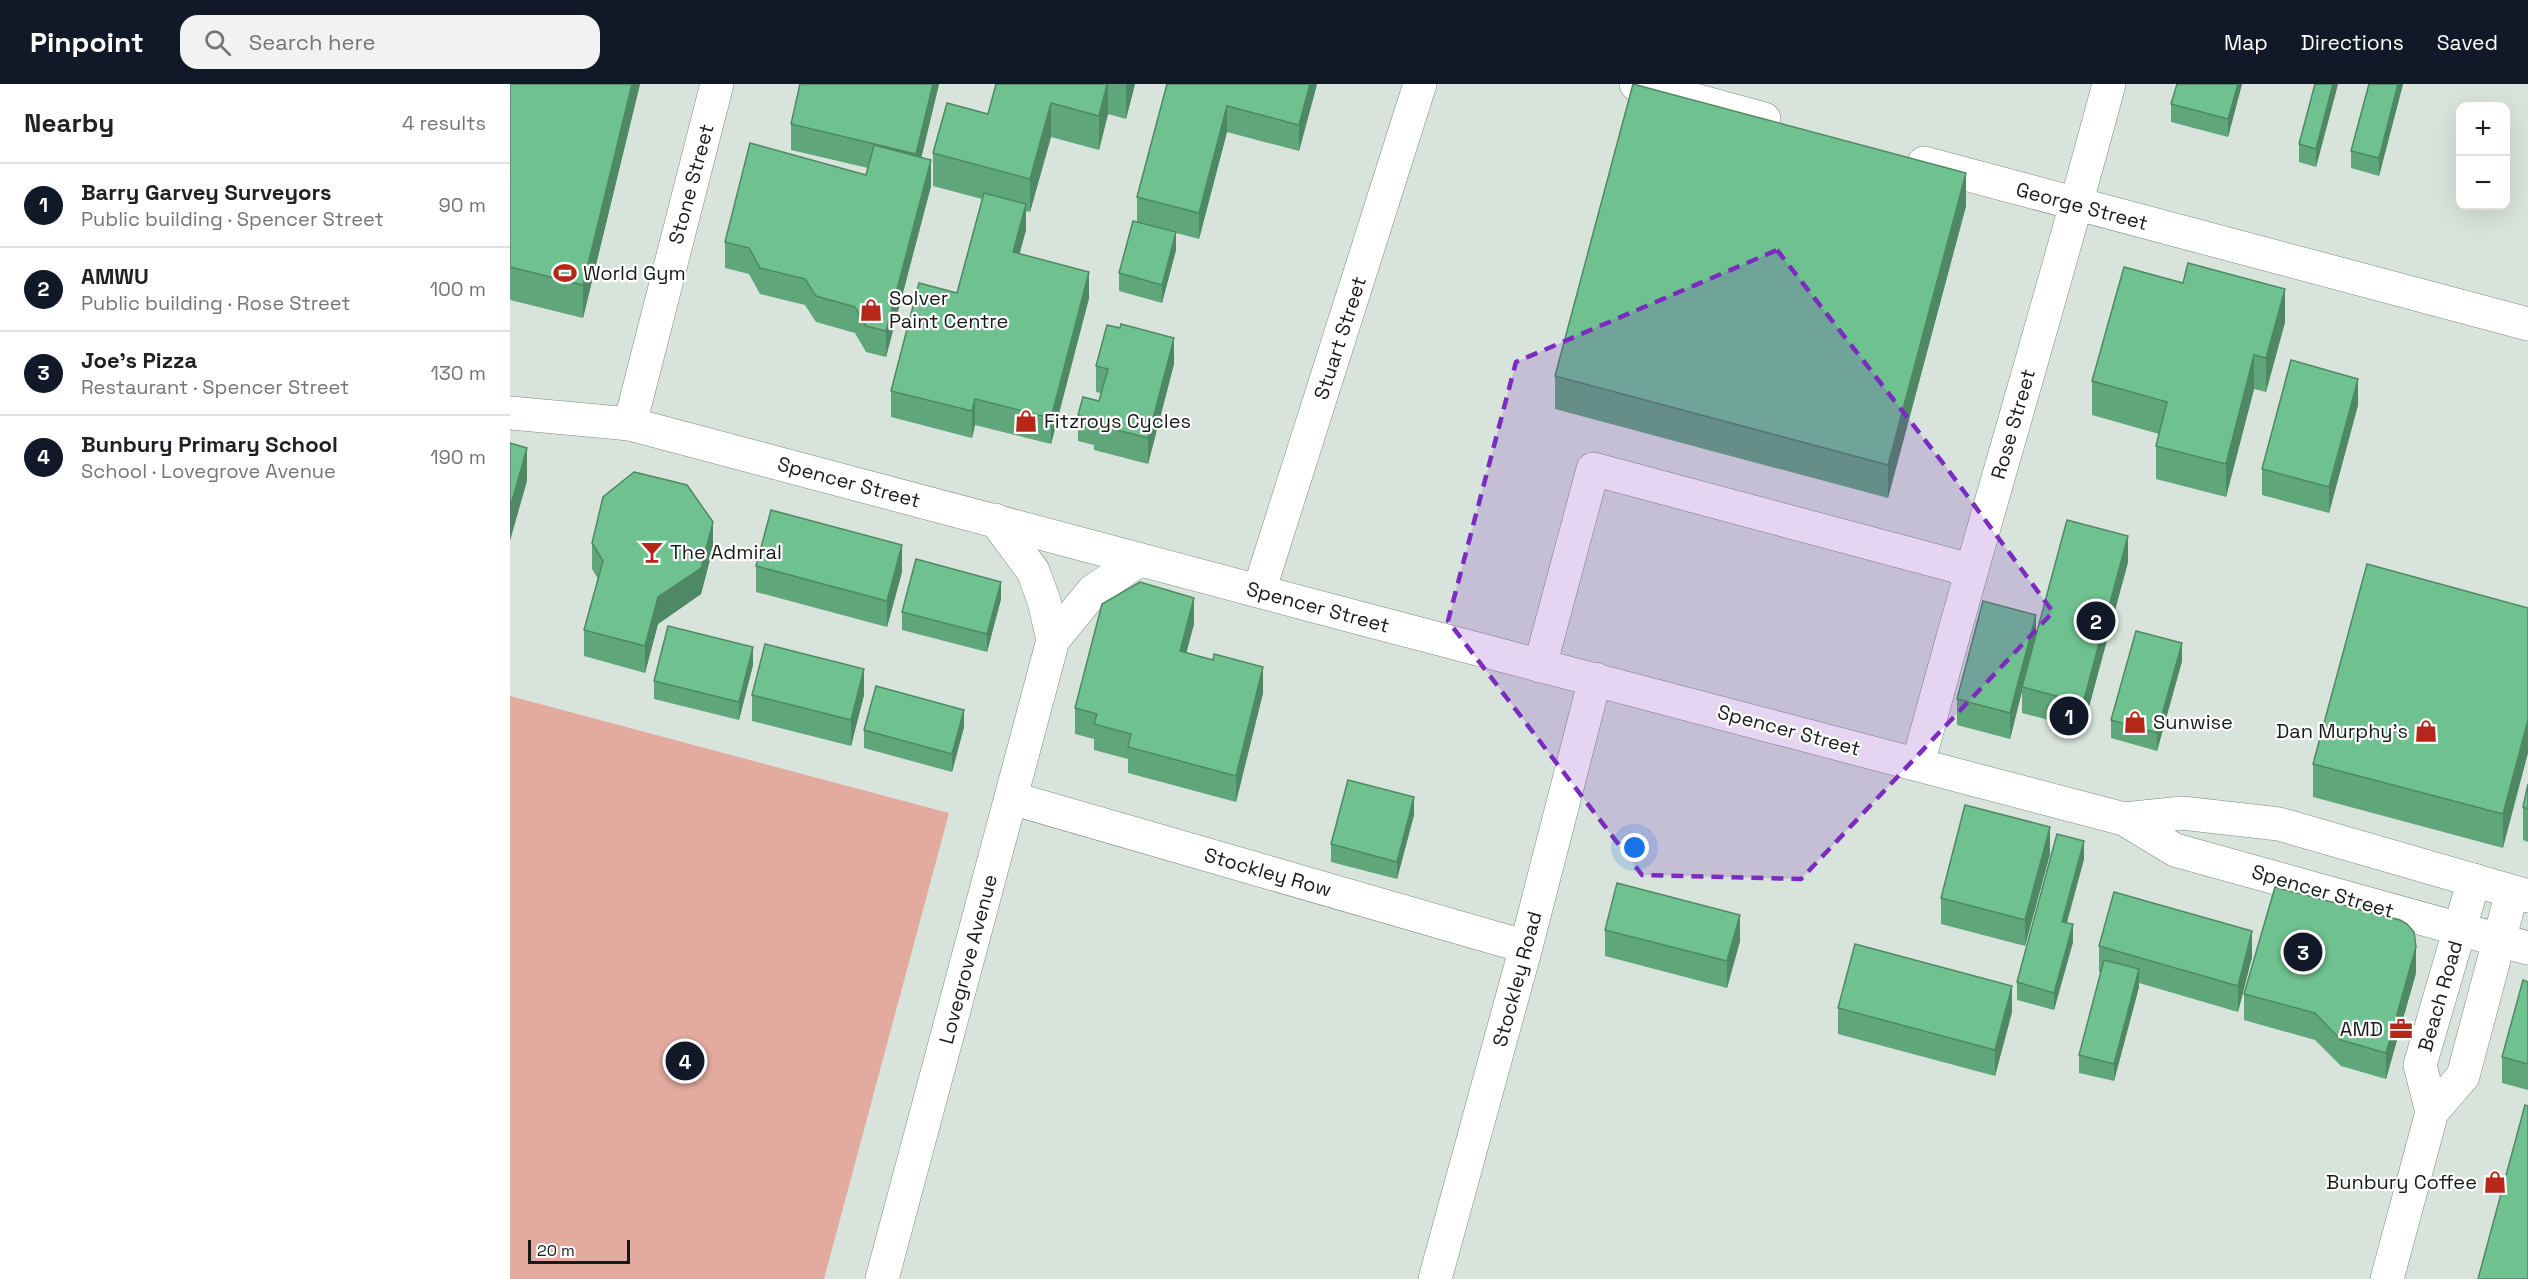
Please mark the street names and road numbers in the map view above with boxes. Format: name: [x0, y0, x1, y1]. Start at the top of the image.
street label: Stone Street: [662, 121, 720, 247]
street label: George Street: [2013, 176, 2151, 236]
street label: Stuart Street: [1308, 273, 1372, 403]
street label: Rose Street: [1985, 366, 2041, 482]
street label: Spencer Street: [775, 450, 923, 514]
street label: Spencer Street: [1244, 575, 1392, 639]
street label: Spencer Street: [1715, 698, 1863, 762]
street label: Stockley Row: [1201, 841, 1335, 903]
street label: Spencer Street: [2249, 858, 2397, 924]
street label: Lovegrove Avenue: [933, 871, 1003, 1047]
street label: Stockley Road: [1486, 908, 1548, 1050]
street label: Beach Road: [2412, 937, 2468, 1055]

